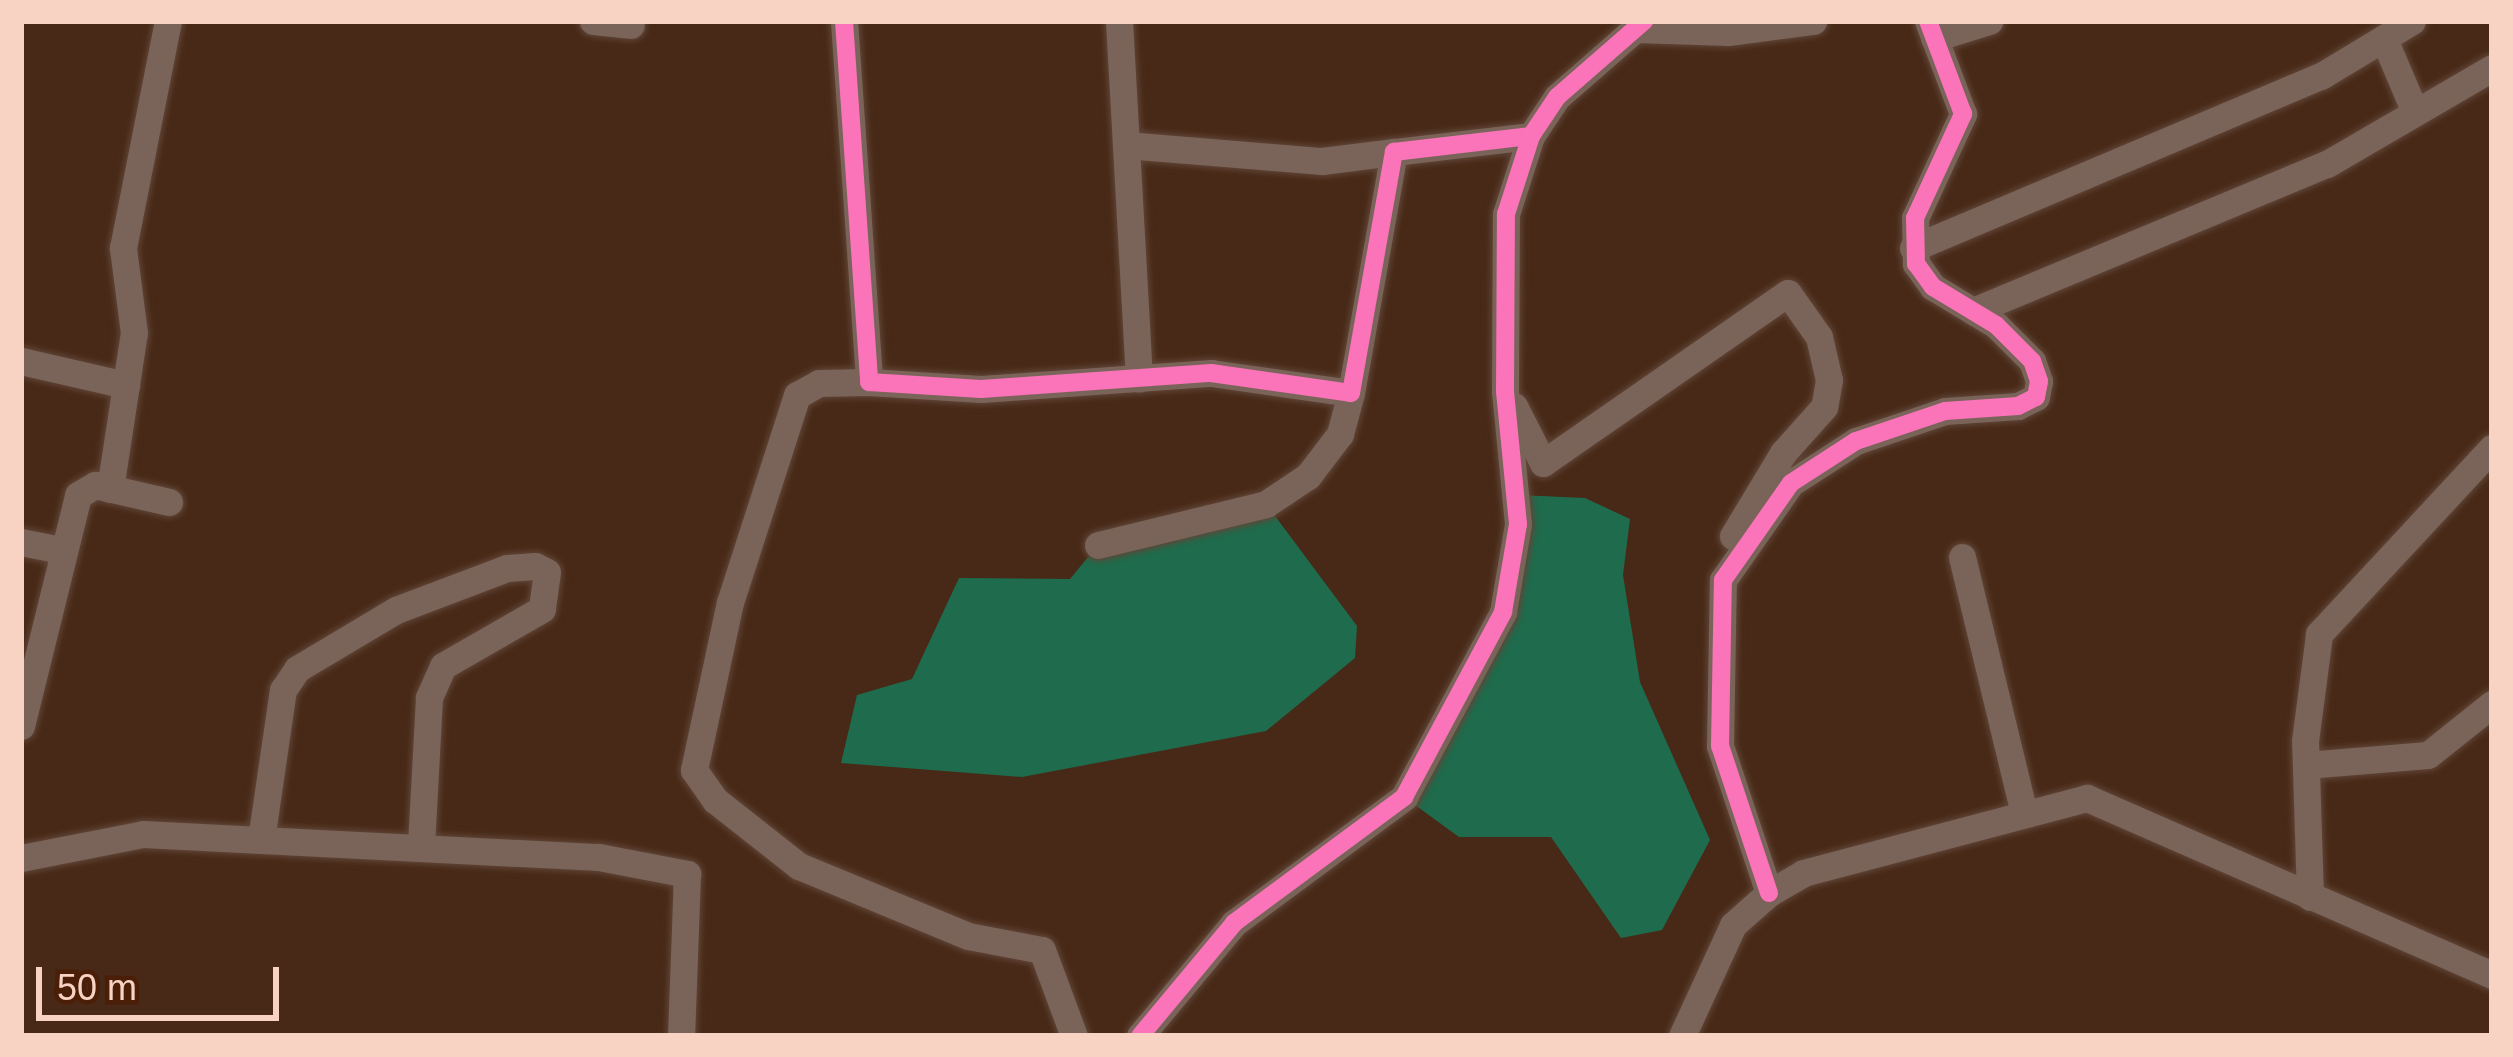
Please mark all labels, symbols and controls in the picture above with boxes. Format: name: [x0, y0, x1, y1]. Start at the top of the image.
scale bar: [42, 943, 285, 1017]
text: 50 m: [57, 967, 137, 1008]

